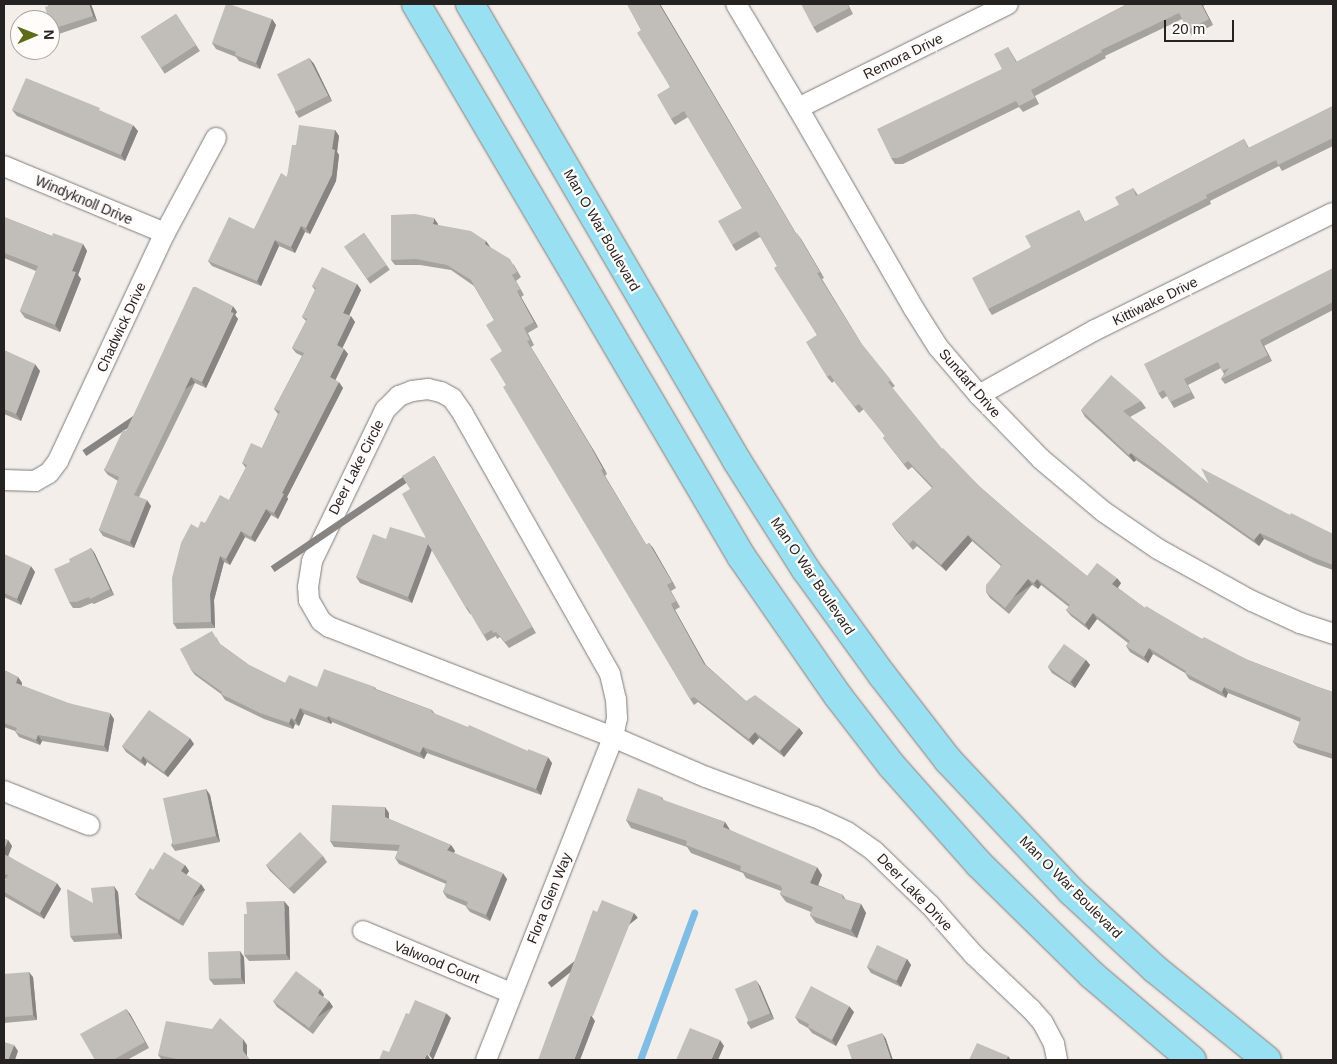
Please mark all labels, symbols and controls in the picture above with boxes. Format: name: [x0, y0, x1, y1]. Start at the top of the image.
north arrow: [10, 10, 60, 60]
scale bar: [1167, 10, 1237, 42]
text: 20 m: [1172, 20, 1205, 37]
text: N: [41, 30, 57, 40]
street label: Remora Drive: [861, 30, 945, 82]
street label: Man O War Boulevard: [560, 166, 644, 294]
street label: Windyknoll Drive: [33, 172, 135, 228]
street label: Kittiwake Drive: [1110, 273, 1200, 329]
street label: Chadwick Drive: [93, 279, 149, 375]
street label: Sundart Drive: [936, 345, 1004, 421]
street label: Deer Lake Circle: [325, 417, 387, 517]
street label: Man O War Boulevard: [767, 514, 859, 638]
street label: Man O War Boulevard: [1016, 832, 1126, 942]
street label: Flora Glen Way: [523, 850, 575, 946]
street label: Deer Lake Drive: [874, 850, 956, 934]
street label: Valwood Court: [392, 937, 482, 987]

